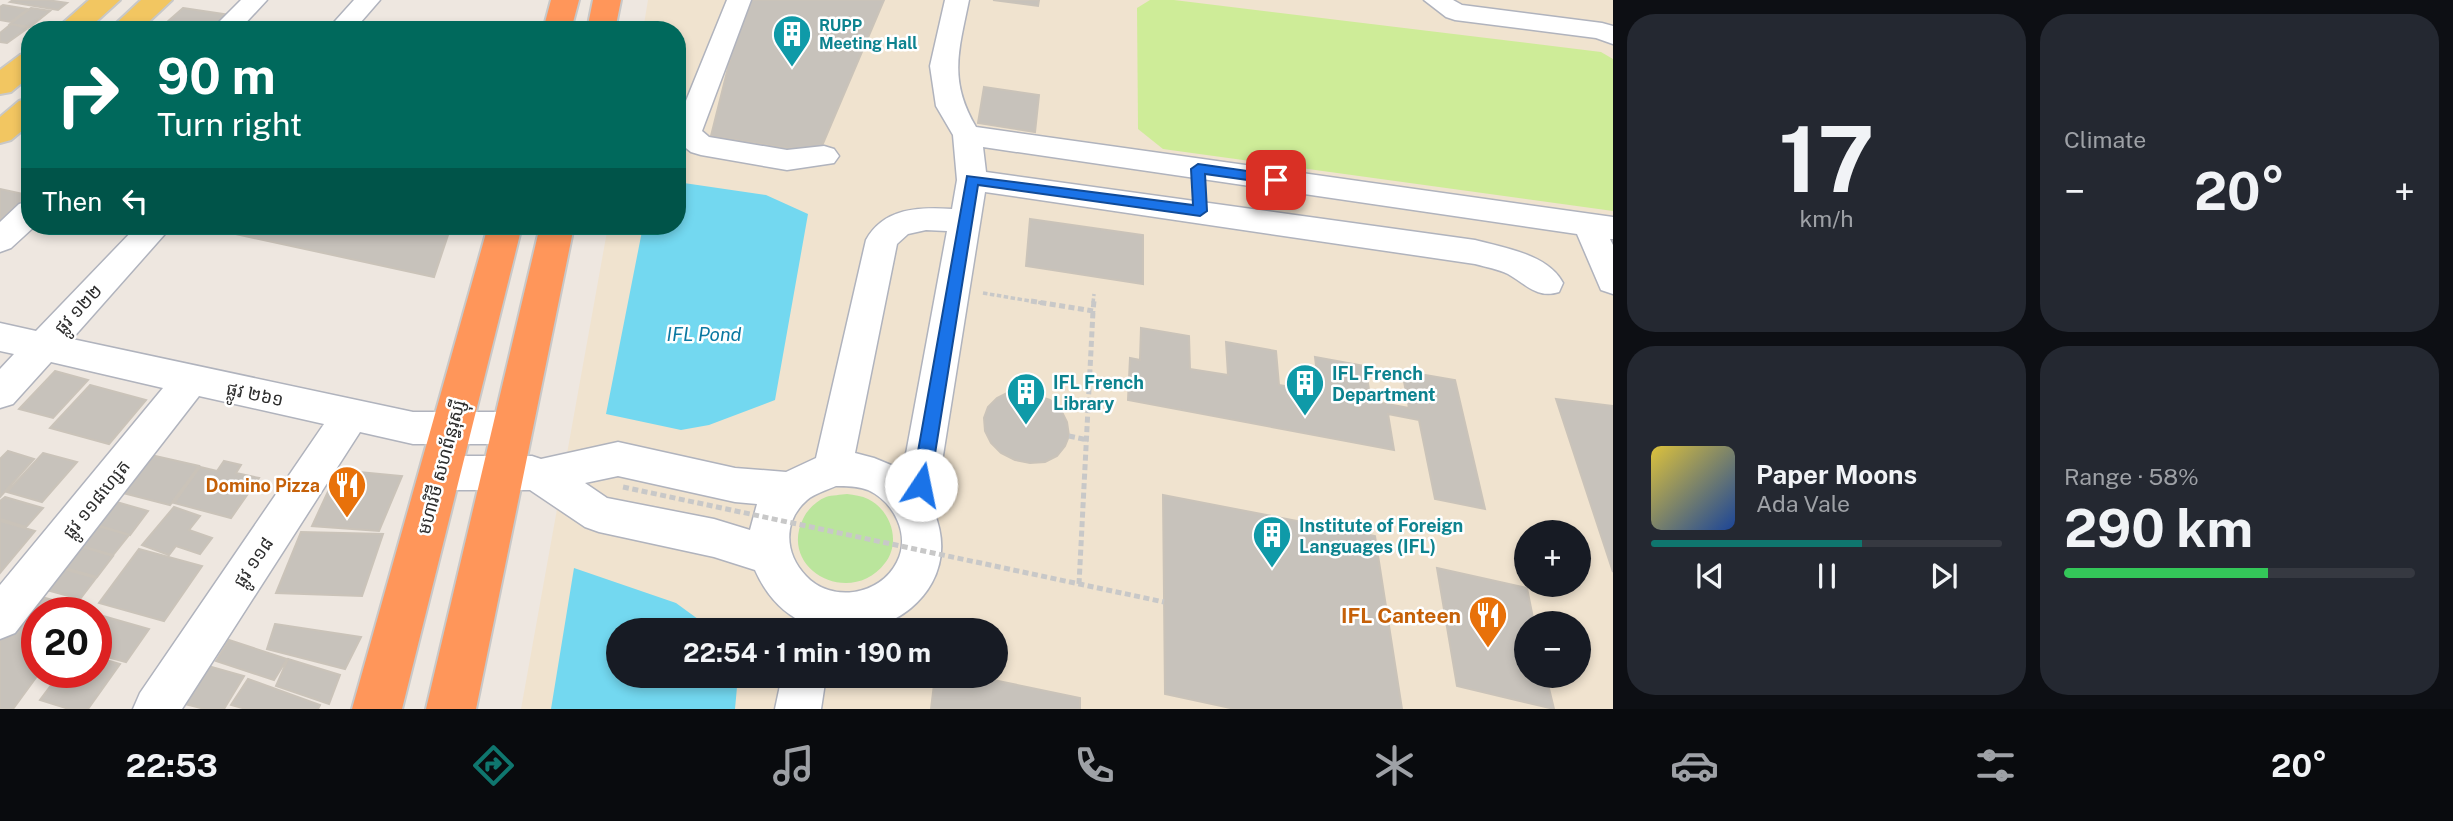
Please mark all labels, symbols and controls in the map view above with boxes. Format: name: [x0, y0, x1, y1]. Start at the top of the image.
building icon: RUPP Meeting Hall: [771, 13, 813, 68]
place label: RUPP Meeting Hall: [819, 16, 917, 53]
text: 90 m: [157, 47, 276, 105]
icon: right: [42, 49, 133, 140]
text: Turn right: [157, 106, 302, 143]
text: 17: [1779, 106, 1874, 212]
text: Climate: [2064, 126, 2146, 153]
pin: [1246, 150, 1306, 210]
icon: arrive: [1257, 161, 1295, 199]
text: 20°: [2194, 161, 2285, 222]
text: −: [2064, 169, 2085, 214]
text: +: [2394, 169, 2415, 214]
icon: left: [116, 182, 154, 220]
text: Then: [42, 186, 102, 217]
text: km/h: [1799, 205, 1854, 232]
street label: ផ្លូវ ១២២: [50, 280, 111, 342]
water label: IFL Pond: [667, 323, 741, 345]
building icon: IFL French Department: [1284, 362, 1326, 417]
place label: IFL French Department: [1332, 363, 1436, 405]
building icon: IFL French Library: [1005, 371, 1047, 426]
place label: IFL French Library: [1053, 372, 1144, 414]
street label: ផ្លូវ ២៦១: [223, 378, 286, 416]
street label: មហាវិថី សហព័ន្ធរុស្ស៊ី: [412, 397, 476, 538]
position arrow: [884, 448, 958, 522]
street label: ផ្លូវ ១១៨ហ្សេត: [58, 456, 139, 546]
text: Paper Moons: [1756, 459, 1917, 490]
text: Range · 58%: [2064, 463, 2199, 490]
restaurant icon: Domino Pizza: [326, 464, 368, 519]
place label: Domino Pizza: [206, 475, 320, 496]
text: Ada Vale: [1756, 490, 1850, 517]
text: 290 km: [2064, 498, 2253, 559]
building icon: Institute of Foreign Languages (IFL): [1251, 514, 1293, 569]
place label: Institute of Foreign Languages (IFL): [1299, 515, 1463, 557]
map controls: [1514, 520, 1591, 688]
button: +: [1514, 520, 1591, 597]
street label: ផ្លូវ ១១៨: [229, 533, 283, 595]
icon: previous: [1691, 557, 1729, 595]
icon: pause: [1808, 557, 1846, 595]
icon: next: [1925, 557, 1963, 595]
restaurant icon: IFL Canteen: [1467, 594, 1509, 649]
speed limit sign: 20: [21, 597, 112, 688]
place label: IFL Canteen: [1341, 603, 1461, 628]
button: −: [1514, 611, 1591, 688]
text: 22:54 · 1 min · 190 m: [683, 637, 931, 668]
icon: directions: [469, 741, 518, 790]
icon: music: [769, 741, 818, 790]
icon: phone: [1070, 741, 1119, 790]
icon: climate: [1370, 741, 1419, 790]
icon: car: [1670, 741, 1719, 790]
icon: filters: [1971, 741, 2020, 790]
text: 22:53: [126, 747, 218, 784]
text: 20°: [2271, 747, 2327, 784]

